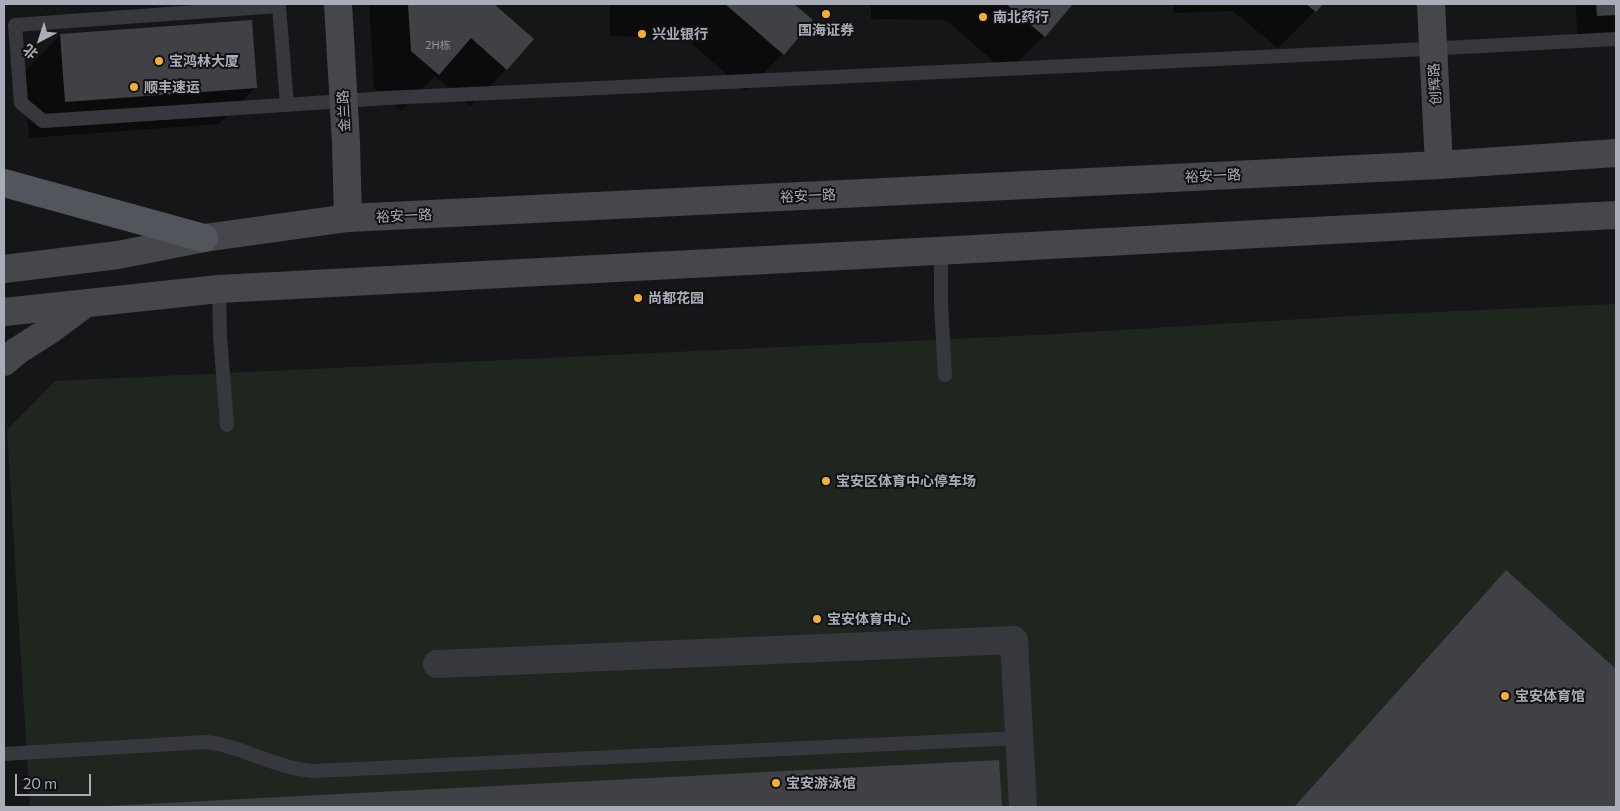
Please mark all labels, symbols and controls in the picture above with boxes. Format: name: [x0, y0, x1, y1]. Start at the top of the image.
marker: 国海证券: [820, 8, 832, 20]
place label: 南北药行: [993, 9, 1049, 25]
marker: 南北药行: [977, 11, 989, 23]
north arrow: [15, 15, 65, 65]
place label: 国海证券: [798, 22, 854, 38]
place label: 兴业银行: [652, 26, 708, 42]
marker: 兴业银行: [636, 28, 648, 40]
house number: 2H栋: [425, 38, 451, 52]
text: 北: [19, 41, 41, 63]
place label: 宝鸿林大厦: [169, 53, 239, 69]
marker: 宝鸿林大厦: [153, 55, 165, 67]
street label: 创辉路: [1426, 63, 1444, 105]
place label: 顺丰速运: [144, 79, 200, 95]
marker: 顺丰速运: [128, 81, 140, 93]
street label: 金兰路: [335, 90, 353, 132]
street label: 裕安一路: [1185, 166, 1241, 186]
street label: 裕安一路: [780, 186, 836, 206]
street label: 裕安一路: [376, 206, 432, 226]
place label: 尚都花园: [648, 290, 704, 306]
marker: 尚都花园: [632, 292, 644, 304]
place label: 宝安区体育中心停车场: [836, 473, 976, 489]
marker: 宝安区体育中心停车场: [820, 475, 832, 487]
place label: 宝安体育中心: [827, 611, 911, 627]
marker: 宝安体育中心: [811, 613, 823, 625]
place label: 宝安体育馆: [1515, 688, 1585, 704]
marker: 宝安体育馆: [1499, 690, 1511, 702]
scale bar: [18, 764, 94, 796]
text: 20 m: [23, 774, 57, 792]
place label: 宝安游泳馆: [786, 775, 856, 791]
marker: 宝安游泳馆: [770, 777, 782, 789]

